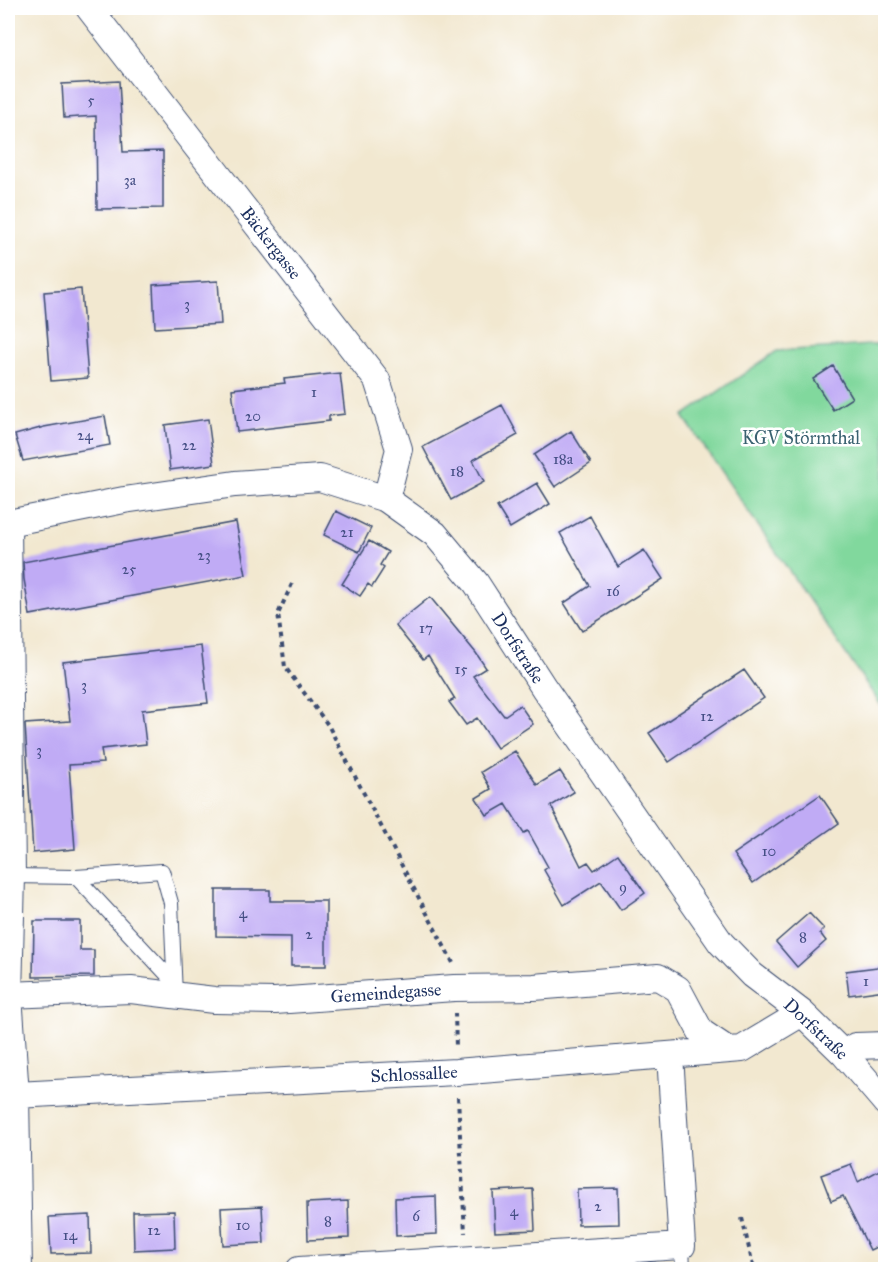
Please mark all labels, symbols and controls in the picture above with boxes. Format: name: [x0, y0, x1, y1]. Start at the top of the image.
house number: 5: [88, 91, 95, 109]
house number: 3a: [124, 171, 137, 189]
street label: Bäckergasse: [235, 202, 306, 284]
house number: 3: [184, 295, 190, 313]
house number: 1: [311, 383, 317, 401]
house number: 20: [245, 407, 261, 425]
house number: 24: [77, 426, 94, 444]
park label: KGV Störmthal: [742, 427, 860, 449]
house number: 22: [182, 436, 197, 454]
house number: 18a: [553, 450, 574, 468]
house number: 18: [450, 462, 464, 480]
house number: 21: [340, 523, 354, 541]
house number: 23: [197, 546, 211, 564]
house number: 25: [122, 560, 136, 578]
house number: 16: [606, 582, 621, 600]
street label: Dorfstraße: [487, 608, 549, 688]
house number: 17: [419, 619, 433, 637]
house number: 15: [455, 660, 467, 678]
house number: 3: [81, 676, 87, 694]
house number: 12: [700, 707, 714, 725]
house number: 3: [36, 741, 42, 759]
house number: 10: [762, 842, 776, 860]
house number: 9: [619, 878, 627, 896]
house number: 4: [239, 904, 248, 922]
house number: 2: [305, 925, 313, 943]
house number: 8: [799, 928, 807, 946]
house number: 1: [863, 972, 869, 990]
street label: Gemeindegasse: [330, 978, 442, 1009]
street label: Dorfstraße: [779, 994, 853, 1064]
street label: Schlossallee: [370, 1061, 458, 1087]
house number: 2: [594, 1197, 602, 1215]
house number: 4: [510, 1202, 519, 1220]
house number: 6: [412, 1207, 421, 1225]
house number: 8: [324, 1212, 332, 1230]
house number: 10: [236, 1216, 250, 1234]
house number: 12: [147, 1221, 161, 1239]
house number: 14: [63, 1226, 78, 1244]

